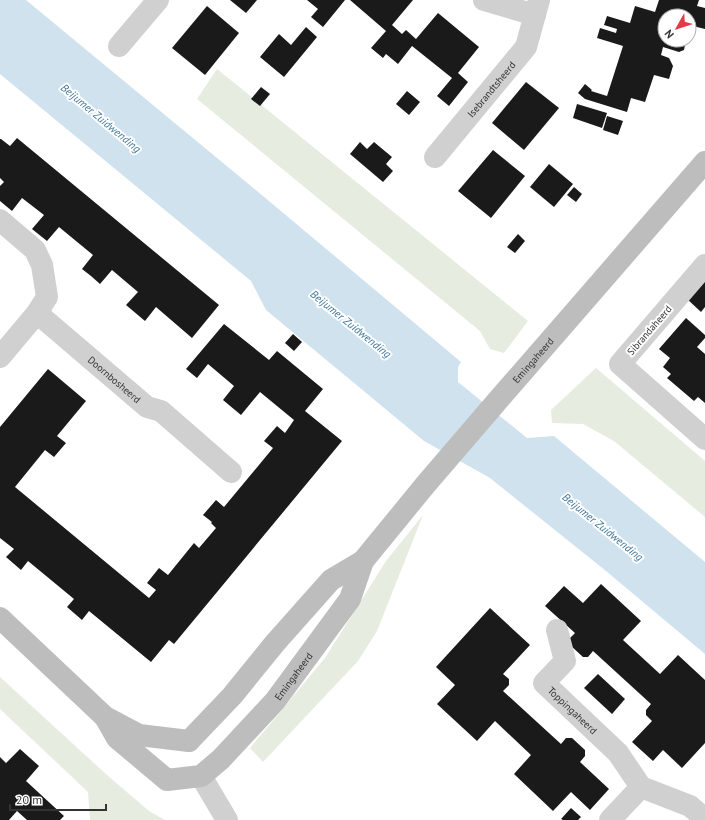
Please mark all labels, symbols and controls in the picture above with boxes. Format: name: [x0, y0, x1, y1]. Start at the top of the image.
north arrow: [657, 8, 697, 48]
text: N: [662, 27, 677, 42]
street label: Isebrandtsheerd: [465, 59, 518, 120]
water label: Beijumer Zuidwending: [58, 80, 144, 156]
water label: Beijumer Zuidwending: [308, 287, 395, 361]
street label: Sibrandaheerd: [624, 303, 675, 358]
street label: Emingaheerd: [510, 335, 557, 386]
street label: Doornbosheerd: [85, 353, 143, 406]
water label: Beijumer Zuidwending: [560, 490, 647, 564]
street label: Emingaheerd: [272, 650, 316, 703]
street label: Toppingaheerd: [545, 684, 600, 737]
scale bar: [10, 786, 106, 812]
text: 20 m: [16, 792, 42, 807]

